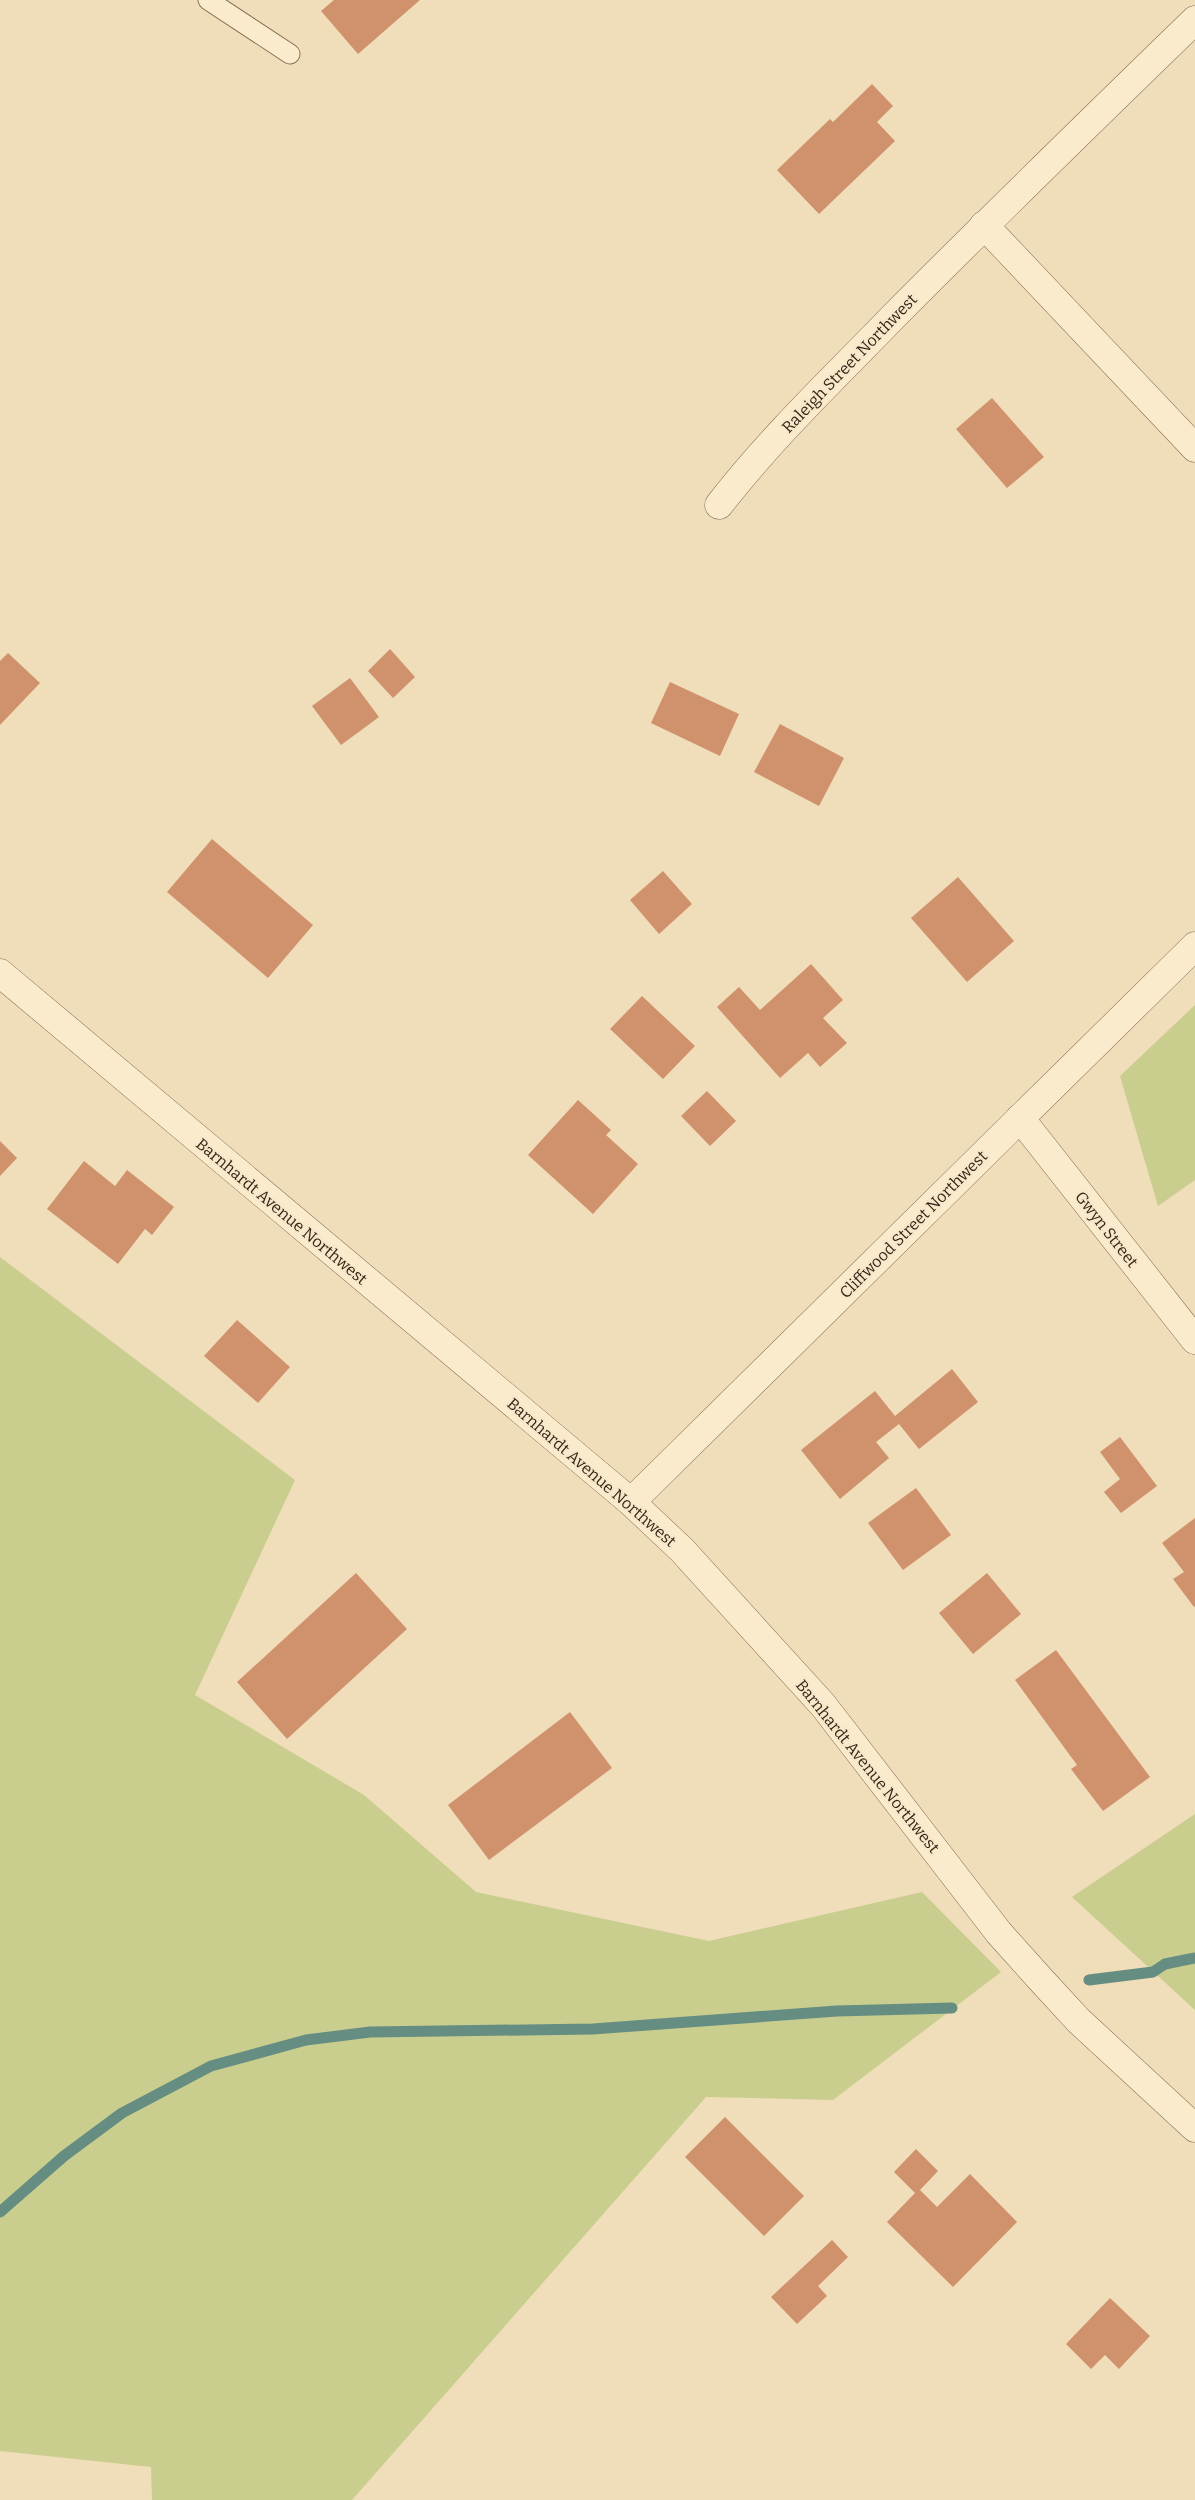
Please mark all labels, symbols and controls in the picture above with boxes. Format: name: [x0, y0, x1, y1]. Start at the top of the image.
street label: Raleigh Street Northwest: [778, 290, 921, 437]
street label: Barnhardt Avenue Northwest: [192, 1134, 371, 1289]
street label: Cliffwood Street Northwest: [836, 1147, 991, 1302]
street label: Gwyn Street: [1071, 1187, 1142, 1271]
street label: Barnhardt Avenue Northwest: [503, 1394, 680, 1551]
street label: Barnhardt Avenue Northwest: [792, 1676, 944, 1857]

